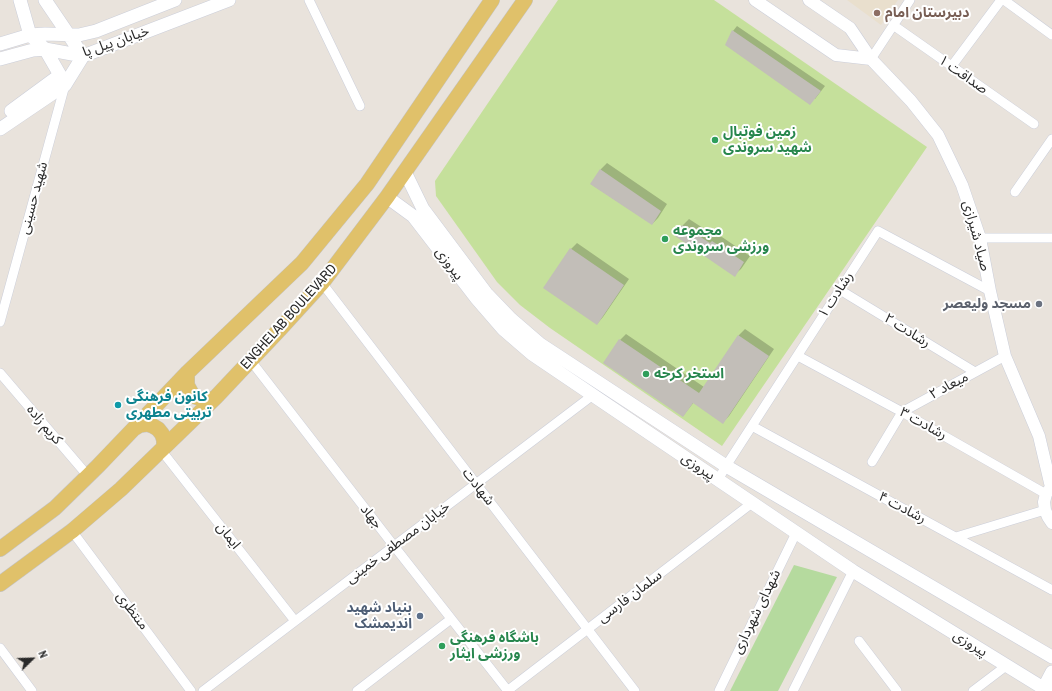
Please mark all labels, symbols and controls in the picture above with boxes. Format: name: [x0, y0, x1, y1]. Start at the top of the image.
place label: دبیرستان امام: [885, 5, 969, 21]
marker: دبیرستان امام: [872, 8, 882, 18]
street label: خیابان پیل پا: [81, 23, 151, 61]
street label: صداقت ۱: [935, 52, 991, 98]
place label: زمین فوتبال شهید سروندی: [723, 124, 812, 156]
marker: زمین فوتبال شهید سروندی: [710, 135, 720, 145]
street label: شهید حسینی: [16, 160, 52, 236]
street label: صیاد شیرازی: [959, 199, 993, 273]
place label: مجموعه ورزشی سروندی: [673, 223, 769, 256]
marker: مجموعه ورزشی سروندی: [660, 234, 670, 244]
street label: پیروزی: [431, 244, 467, 284]
street label: ENGHELAB BOULEVARD: [237, 261, 341, 373]
street label: رشادت ۱: [815, 269, 857, 321]
place label: مسجد ولیعصر: [943, 296, 1031, 312]
marker: مسجد ولیعصر: [1034, 299, 1044, 309]
street label: رشادت ۲: [881, 310, 933, 352]
place label: استخر کرخه: [654, 366, 724, 382]
marker: استخر کرخه: [641, 369, 651, 379]
street label: میعاد ۲: [927, 369, 971, 403]
place label: کانون فرهنگی تربیتی مطهری: [126, 389, 212, 422]
marker: کانون فرهنگی تربیتی مطهری: [113, 400, 123, 410]
street label: کریم زاده: [23, 402, 65, 448]
street label: رشادت ۳: [896, 404, 950, 444]
street label: پیروزی: [678, 450, 718, 484]
street label: شهادت: [458, 465, 498, 509]
street label: رشادت ۴: [875, 488, 929, 528]
street label: خیابان مصطفی خمینی: [343, 498, 453, 588]
street label: جهاد: [356, 502, 386, 532]
street label: ایمان: [212, 519, 244, 553]
street label: سلمان فارسی: [594, 567, 666, 627]
street label: شهدای شهرداری: [729, 567, 785, 657]
street label: منتظری: [112, 589, 152, 633]
place label: بنیاد شهید اندیمشک: [347, 600, 412, 632]
marker: بنیاد شهید اندیمشک: [415, 611, 425, 621]
street label: پیروزی: [950, 627, 990, 661]
place label: باشگاه فرهنگی ورزشی ایثار: [450, 630, 539, 662]
north arrow: [12, 639, 52, 679]
marker: باشگاه فرهنگی ورزشی ایثار: [437, 641, 447, 651]
text: N: [35, 649, 51, 660]

